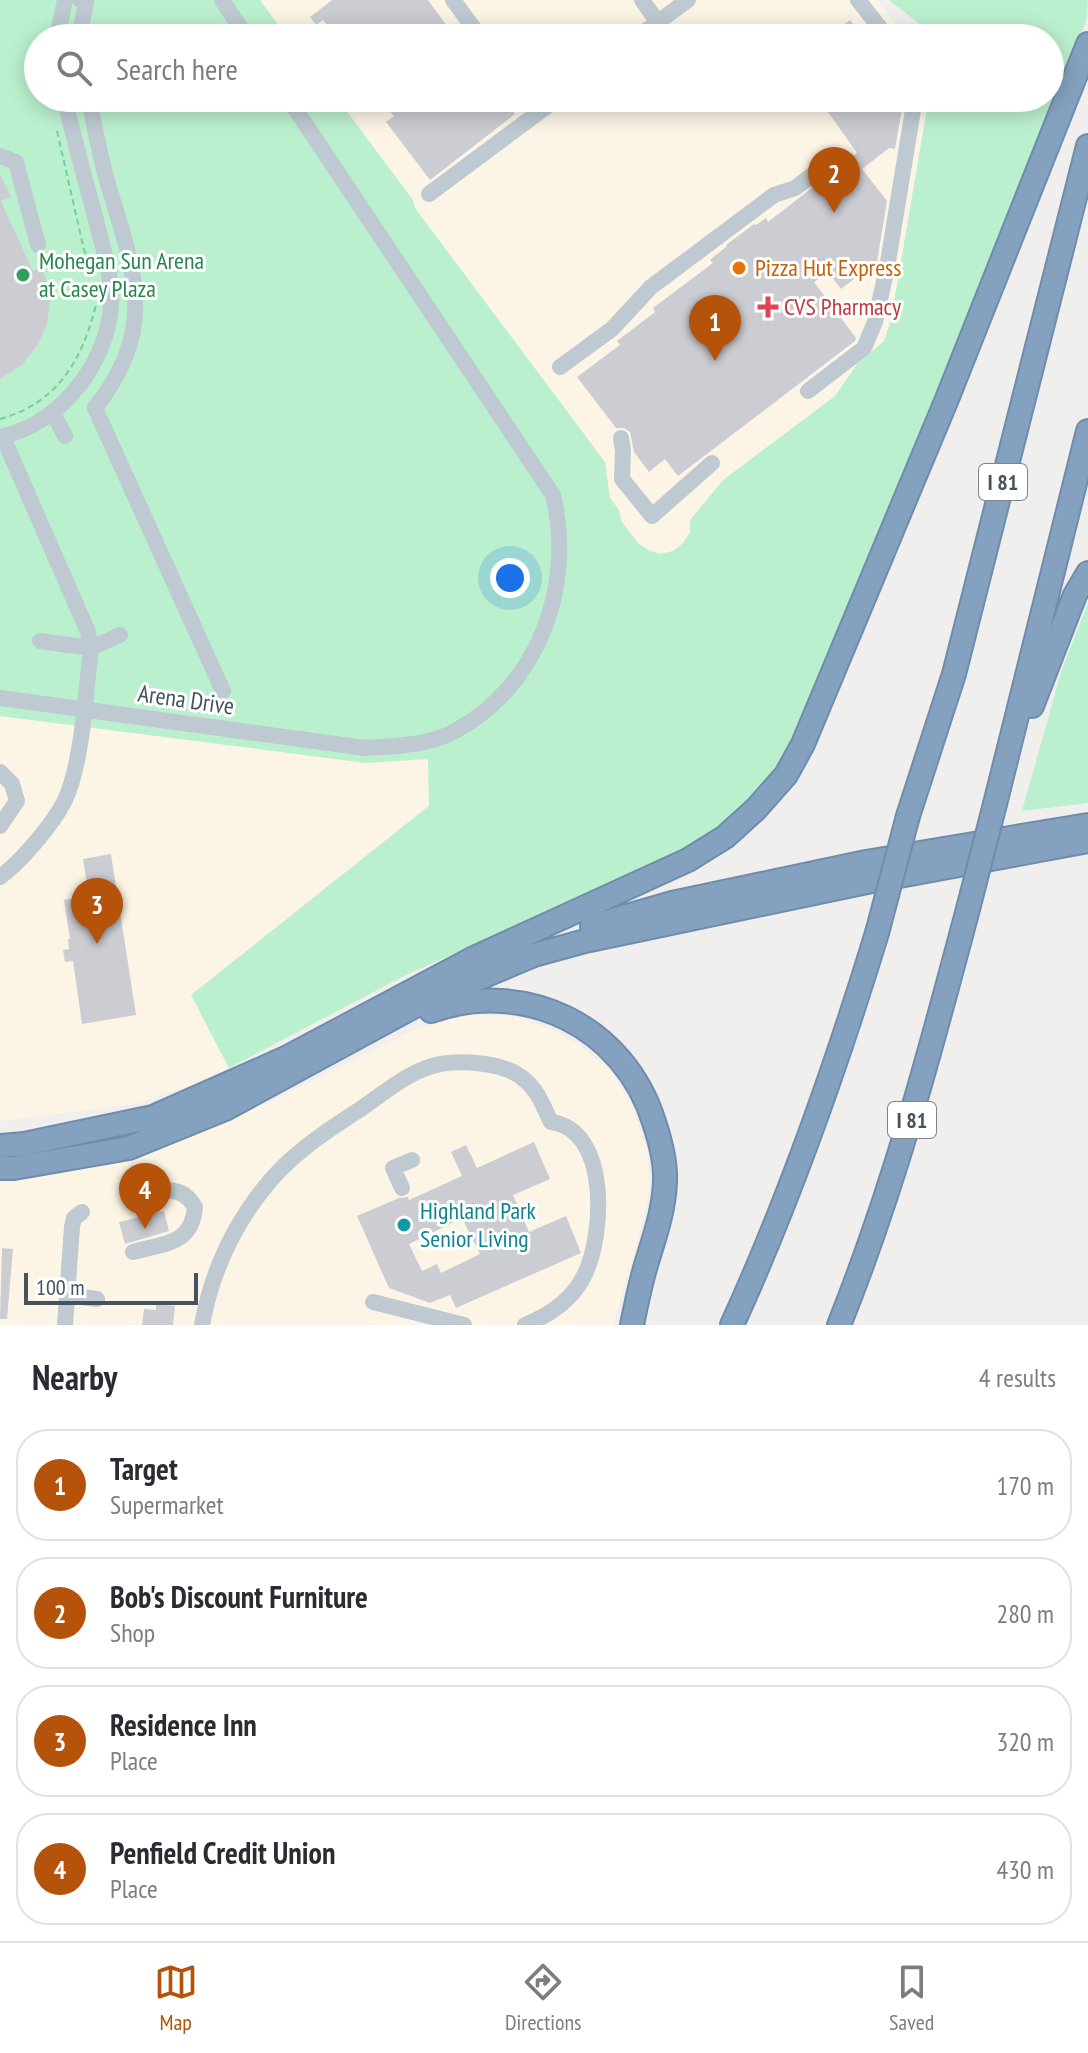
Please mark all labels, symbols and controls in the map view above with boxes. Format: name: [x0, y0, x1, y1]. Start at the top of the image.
search box: [24, 24, 1064, 112]
icon: search: [52, 46, 96, 90]
text: Search here: [116, 49, 238, 88]
pin: 2: [808, 147, 860, 213]
place label: Mohegan Sun Arena at Casey Plaza: [39, 245, 204, 304]
place label: Pizza Hut Express: [755, 252, 901, 283]
marker: Pizza Hut Express: [730, 259, 748, 277]
marker: Mohegan Sun Arena at Casey Plaza: [14, 266, 32, 284]
place label: CVS Pharmacy: [784, 291, 901, 322]
pin: 1: [689, 295, 741, 361]
marker: CVS Pharmacy: [759, 298, 777, 316]
road number: I 81: [979, 464, 1027, 500]
your location: [490, 558, 530, 598]
street label: Arena Drive: [136, 677, 236, 722]
pin: 3: [71, 878, 123, 944]
road number: I 81: [888, 1102, 936, 1138]
pin: 4: [119, 1163, 171, 1229]
place label: Highland Park Senior Living: [420, 1195, 537, 1254]
marker: Highland Park Senior Living: [395, 1216, 413, 1234]
scale bar: [24, 1269, 198, 1305]
text: 100 m: [36, 1273, 85, 1301]
text: Nearby: [32, 1355, 117, 1399]
text: 4 results: [979, 1361, 1056, 1394]
text: Target: [110, 1449, 178, 1488]
text: 1: [54, 1469, 66, 1502]
text: 170 m: [996, 1469, 1054, 1502]
text: Supermarket: [110, 1488, 224, 1521]
text: Bob's Discount Furniture: [110, 1577, 368, 1616]
text: 2: [54, 1597, 66, 1630]
text: 280 m: [996, 1597, 1054, 1630]
text: Shop: [110, 1616, 155, 1649]
text: Residence Inn: [110, 1705, 257, 1744]
text: 3: [54, 1725, 66, 1758]
text: 320 m: [996, 1725, 1054, 1758]
text: Place: [110, 1744, 158, 1777]
text: Penfield Credit Union: [110, 1833, 335, 1872]
text: 4: [54, 1853, 66, 1886]
text: 430 m: [996, 1853, 1054, 1886]
text: Place: [110, 1872, 158, 1905]
tab: Map: [154, 1960, 198, 2036]
tab: Directions: [505, 1960, 582, 2036]
tab: Saved: [889, 1960, 934, 2036]

